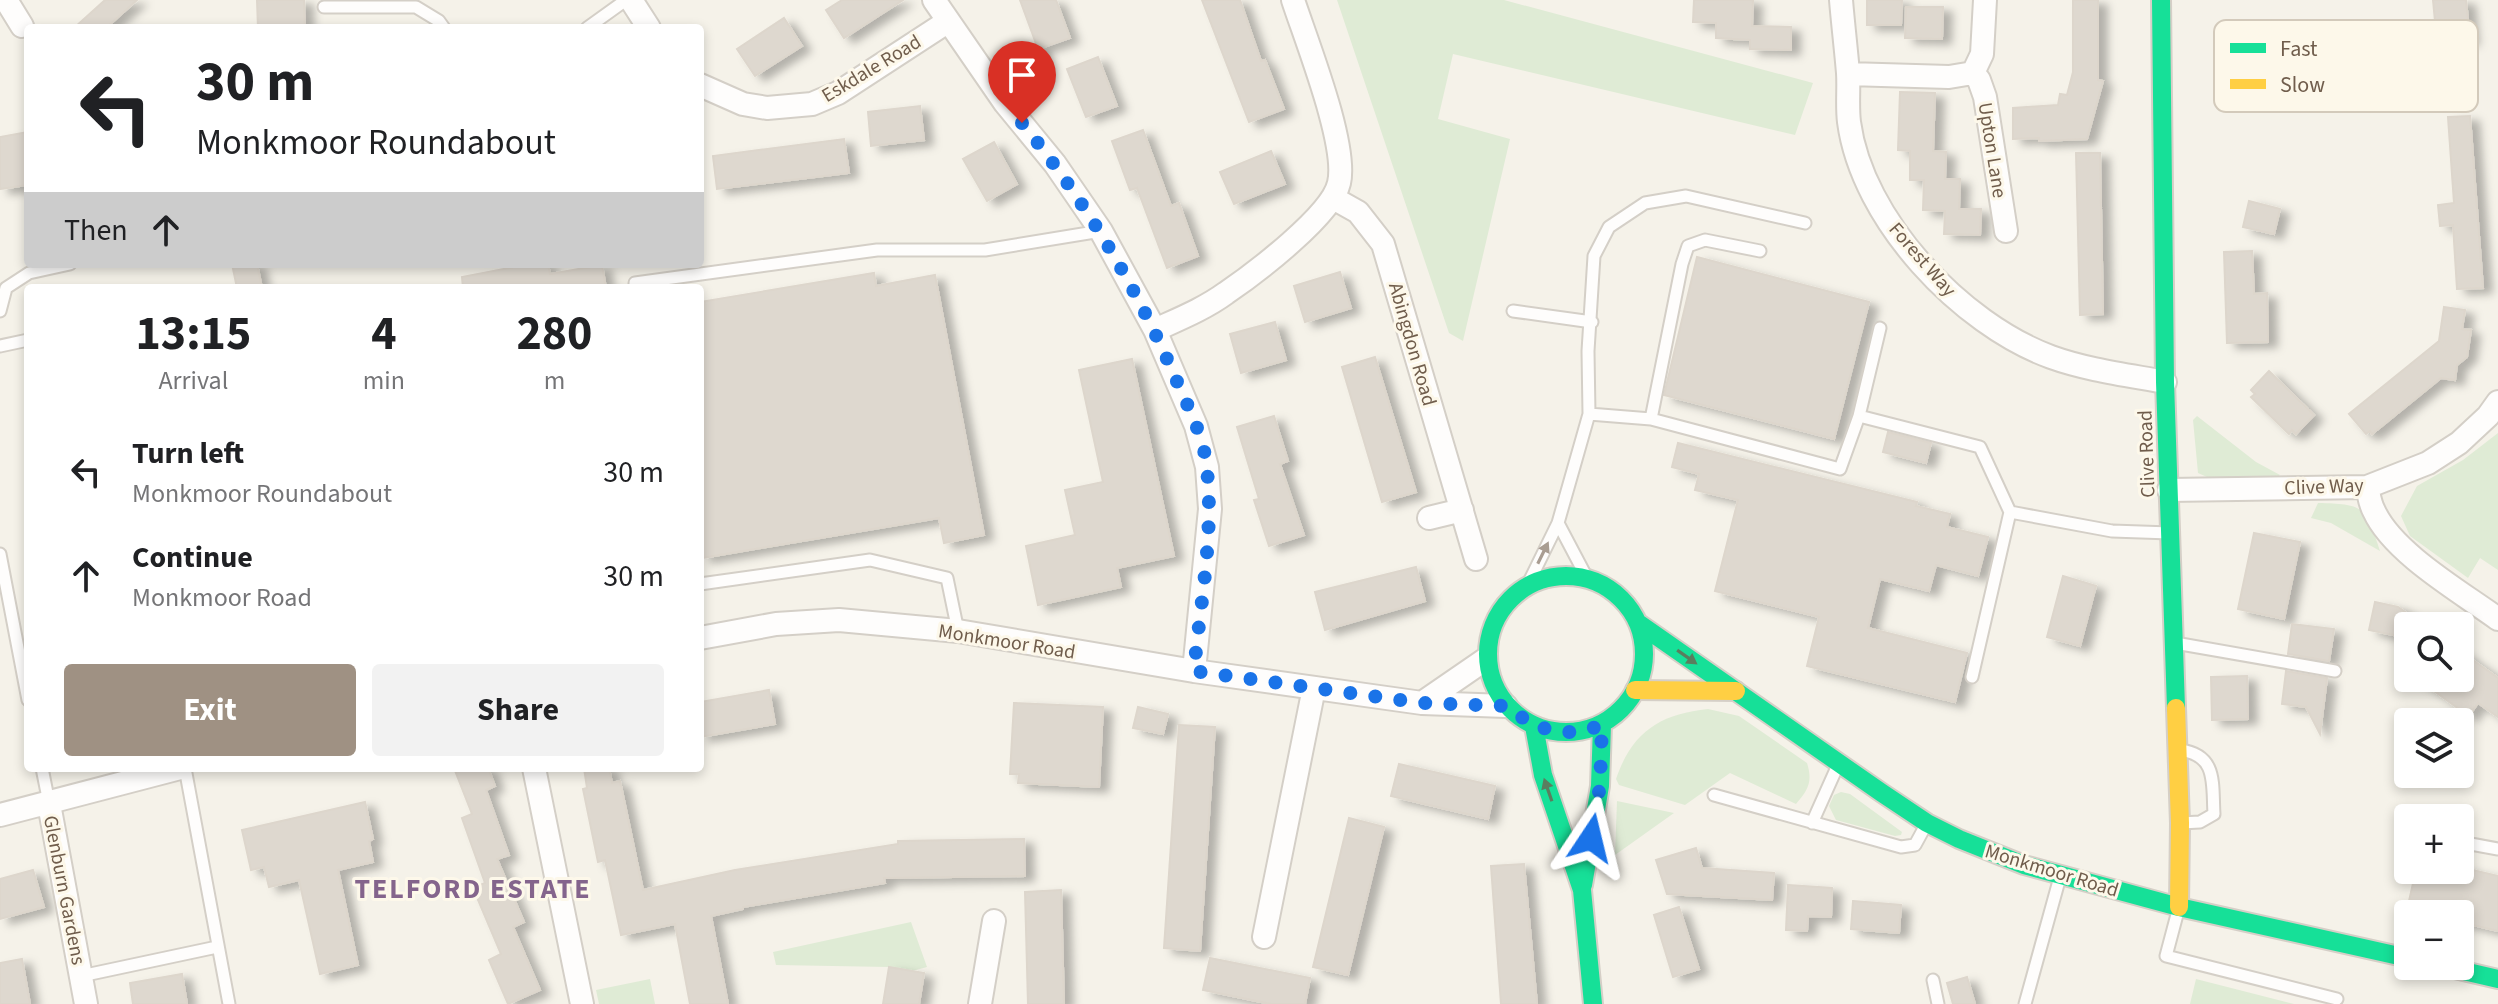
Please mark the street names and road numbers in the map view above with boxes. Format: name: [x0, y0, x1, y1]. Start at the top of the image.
street label: Eskdale Road: [816, 28, 927, 110]
street label: Upton Lane: [1971, 100, 2013, 200]
street label: Forest Way: [1882, 216, 1963, 304]
street label: Abingdon Road: [1381, 279, 1443, 409]
street label: Clive Road: [2131, 410, 2163, 498]
street label: Clive Way: [2284, 472, 2365, 502]
street label: Monkmoor Road: [936, 617, 1077, 667]
street label: Glenburn Gardens: [36, 813, 92, 967]
street label: Monkmoor Road: [1981, 837, 2122, 905]

